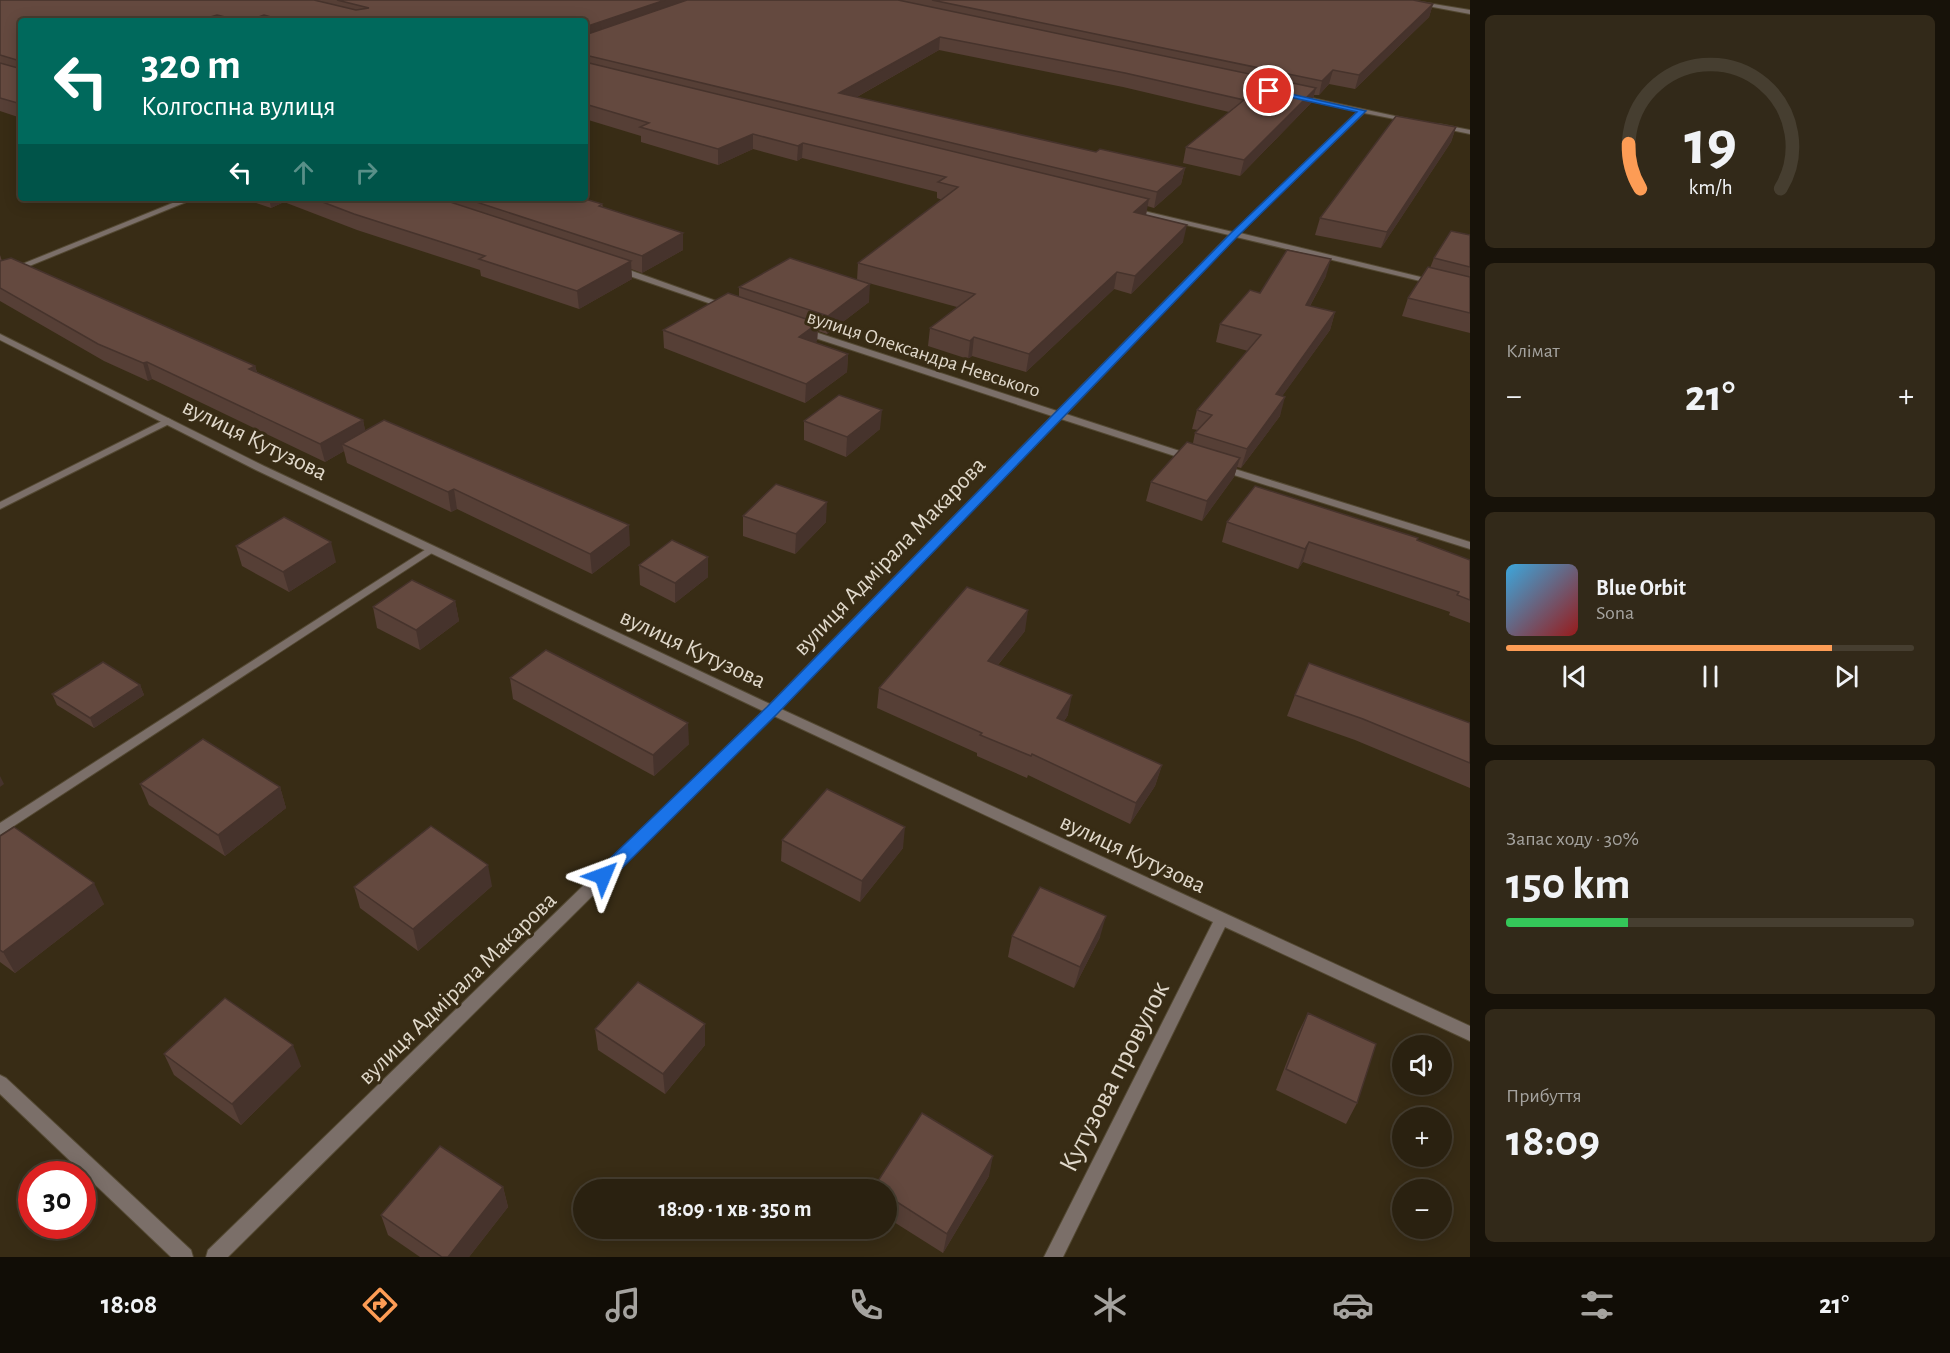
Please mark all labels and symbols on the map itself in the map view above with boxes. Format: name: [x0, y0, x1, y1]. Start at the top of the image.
pin: [1243, 65, 1294, 116]
street label: вулиця Олександра Невського: [805, 307, 1043, 401]
street label: вулиця Кутузова: [178, 395, 331, 485]
street label: вулиця Адмірала Макарова: [789, 453, 990, 660]
street label: вулиця Кутузова: [616, 605, 769, 693]
street label: вулиця Кутузова: [1056, 810, 1209, 898]
position arrow: [571, 844, 635, 908]
street label: вулиця Адмірала Макарова: [354, 888, 561, 1089]
street label: Кутузова провулок: [1055, 977, 1175, 1177]
speed limit sign: 30: [18, 1161, 96, 1239]

